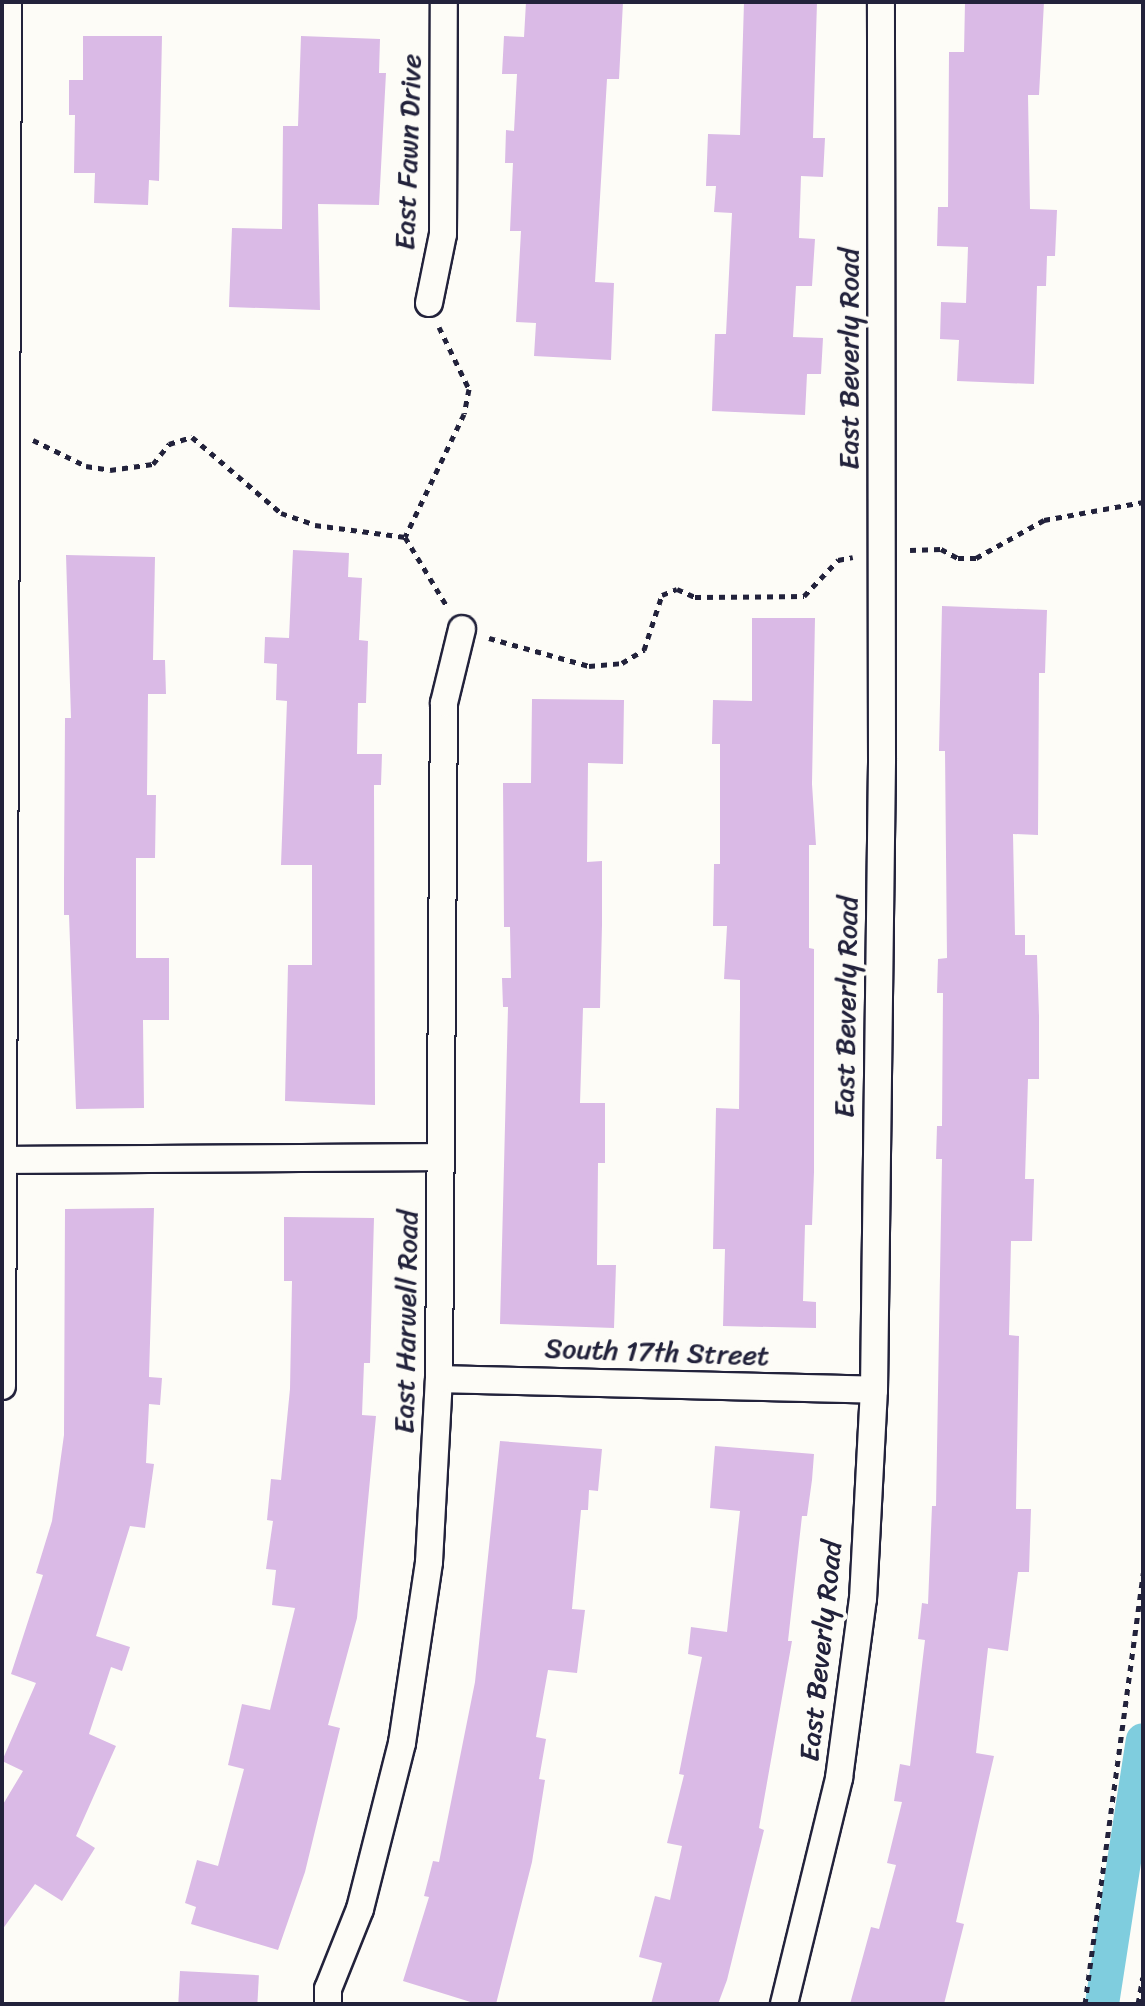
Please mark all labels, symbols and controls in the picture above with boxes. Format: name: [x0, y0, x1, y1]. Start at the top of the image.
street label: East Fawn Drive: [388, 53, 428, 251]
street label: East Beverly Road: [832, 248, 866, 470]
street label: East Beverly Road: [827, 895, 865, 1119]
street label: East Harwell Road: [387, 1210, 425, 1434]
street label: South 17th Street: [544, 1331, 770, 1373]
street label: East Beverly Road: [793, 1538, 849, 1764]

